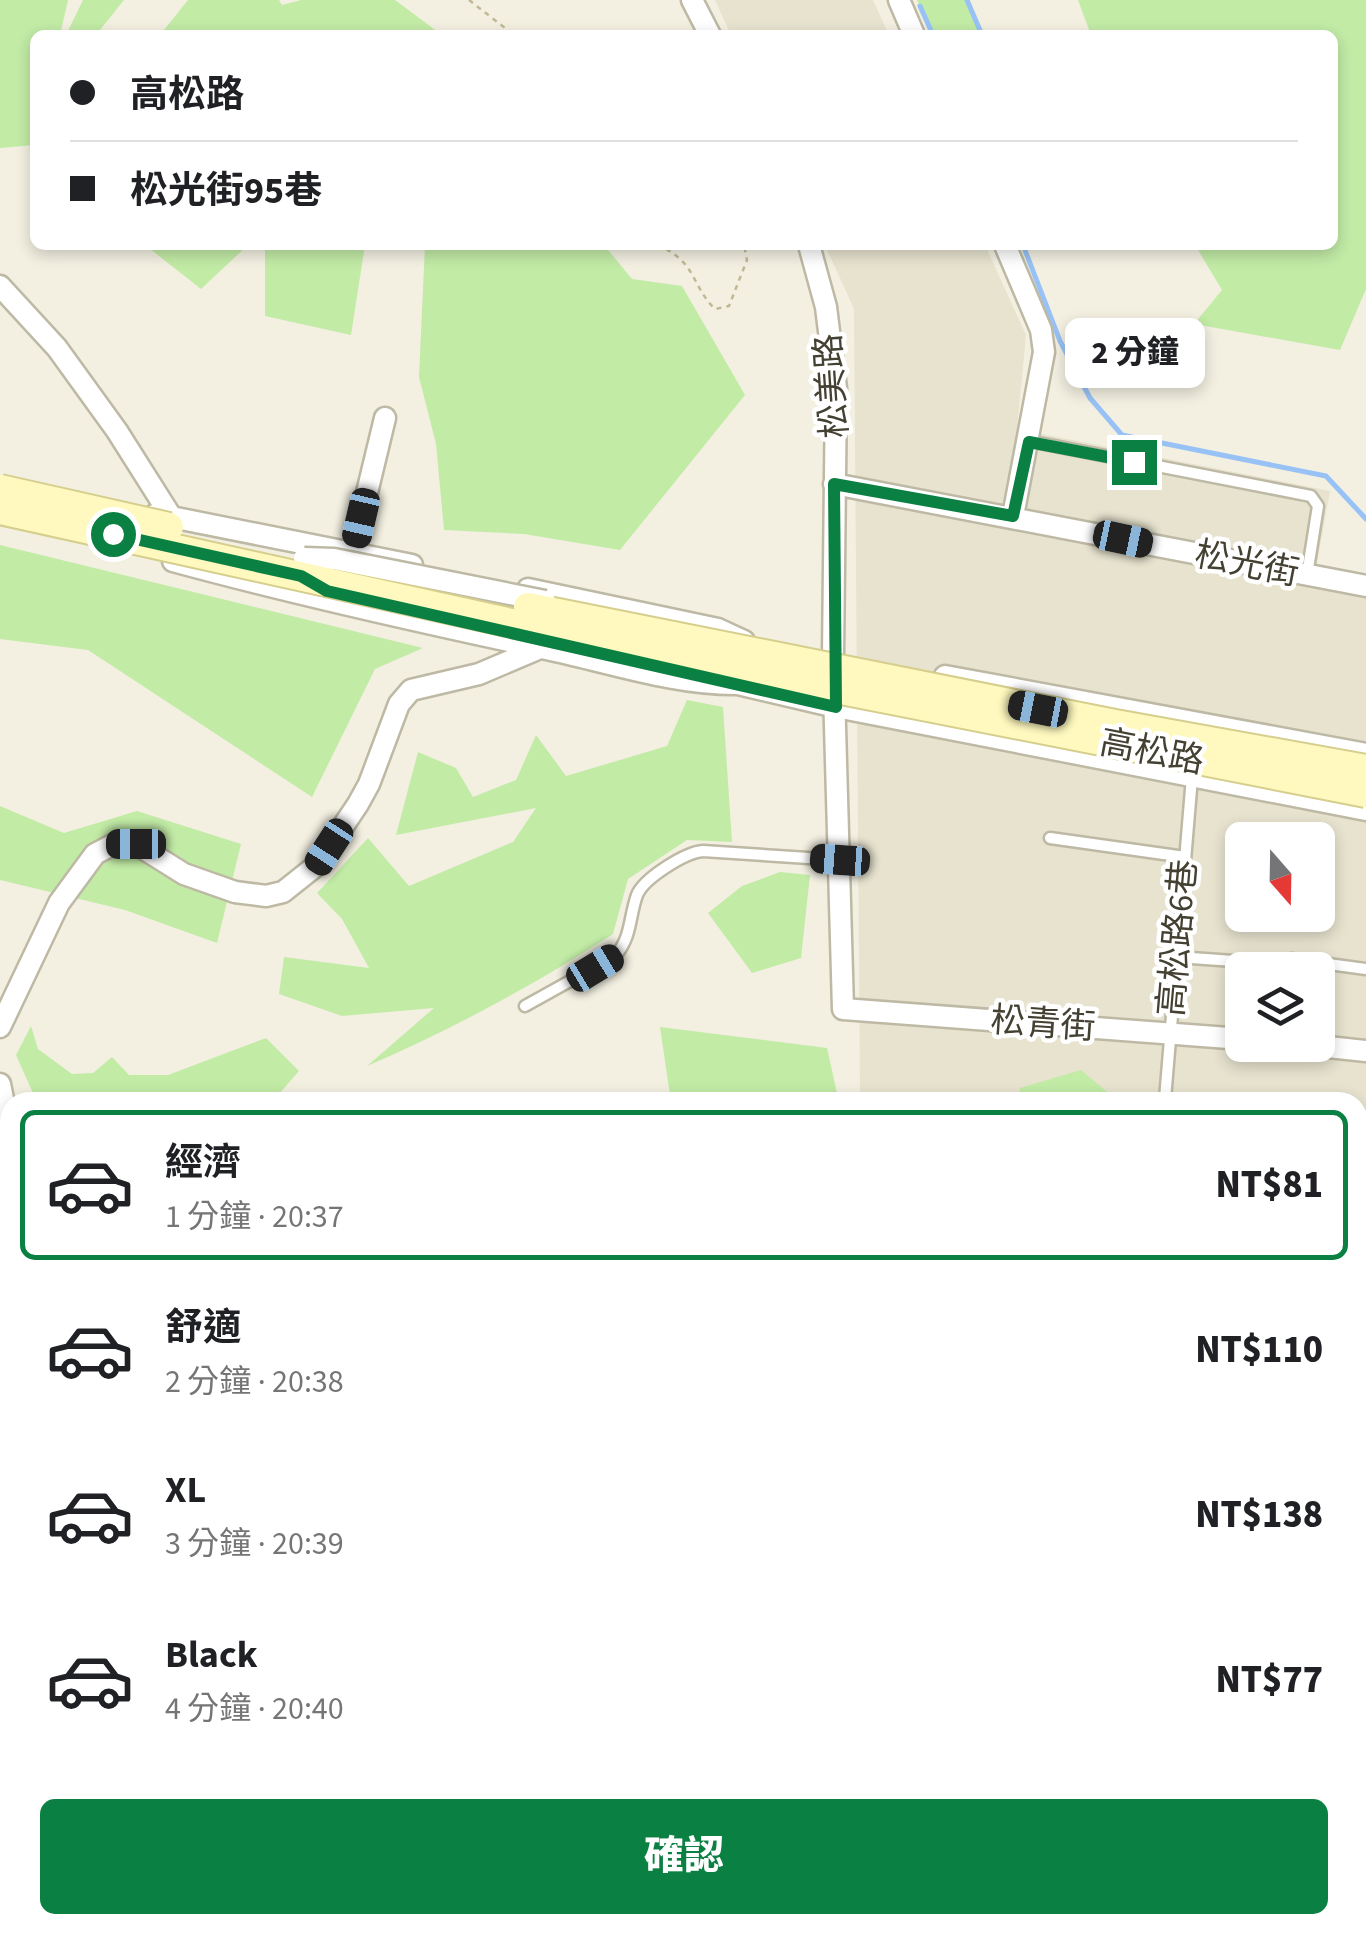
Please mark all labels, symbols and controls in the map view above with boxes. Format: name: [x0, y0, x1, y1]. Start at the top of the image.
text: 高松路: [130, 68, 244, 122]
text: 松光街95巷: [130, 164, 322, 218]
callout: 2 分鐘: [1064, 317, 1204, 387]
text: 2 分鐘: [1091, 330, 1179, 376]
street label: 松美路: [803, 332, 861, 440]
route end: [1112, 440, 1157, 485]
car: [340, 485, 382, 551]
route start: [91, 512, 136, 557]
car: [1091, 518, 1155, 560]
street label: 松光街: [1191, 529, 1303, 599]
car: [1006, 689, 1070, 729]
street label: 高松路: [1096, 717, 1208, 787]
car: [300, 814, 358, 880]
north arrow: [1225, 822, 1335, 932]
map controls: [1225, 822, 1335, 1062]
car: [106, 829, 166, 859]
car: [809, 843, 871, 877]
street label: 高松路6巷: [1146, 857, 1210, 1019]
car: [562, 940, 628, 996]
button: layers: [1225, 952, 1335, 1062]
street label: 松青街: [989, 995, 1097, 1053]
text: 經濟: [165, 1136, 241, 1190]
icon: car: [45, 1140, 135, 1230]
text: NT$81: [1215, 1158, 1323, 1212]
text: 1 分鐘 · 20:37: [165, 1194, 344, 1240]
text: 舒適: [165, 1301, 241, 1355]
icon: car: [45, 1305, 135, 1395]
text: NT$110: [1195, 1323, 1323, 1377]
text: 2 分鐘 · 20:38: [165, 1359, 344, 1405]
text: XL: [165, 1463, 206, 1517]
icon: car: [45, 1470, 135, 1560]
text: NT$138: [1195, 1488, 1323, 1542]
text: 3 分鐘 · 20:39: [165, 1521, 344, 1567]
text: Black: [165, 1628, 258, 1682]
icon: car: [45, 1635, 135, 1725]
text: NT$77: [1215, 1653, 1323, 1707]
text: 4 分鐘 · 20:40: [165, 1686, 344, 1732]
button: 確認: [40, 1799, 1328, 1914]

